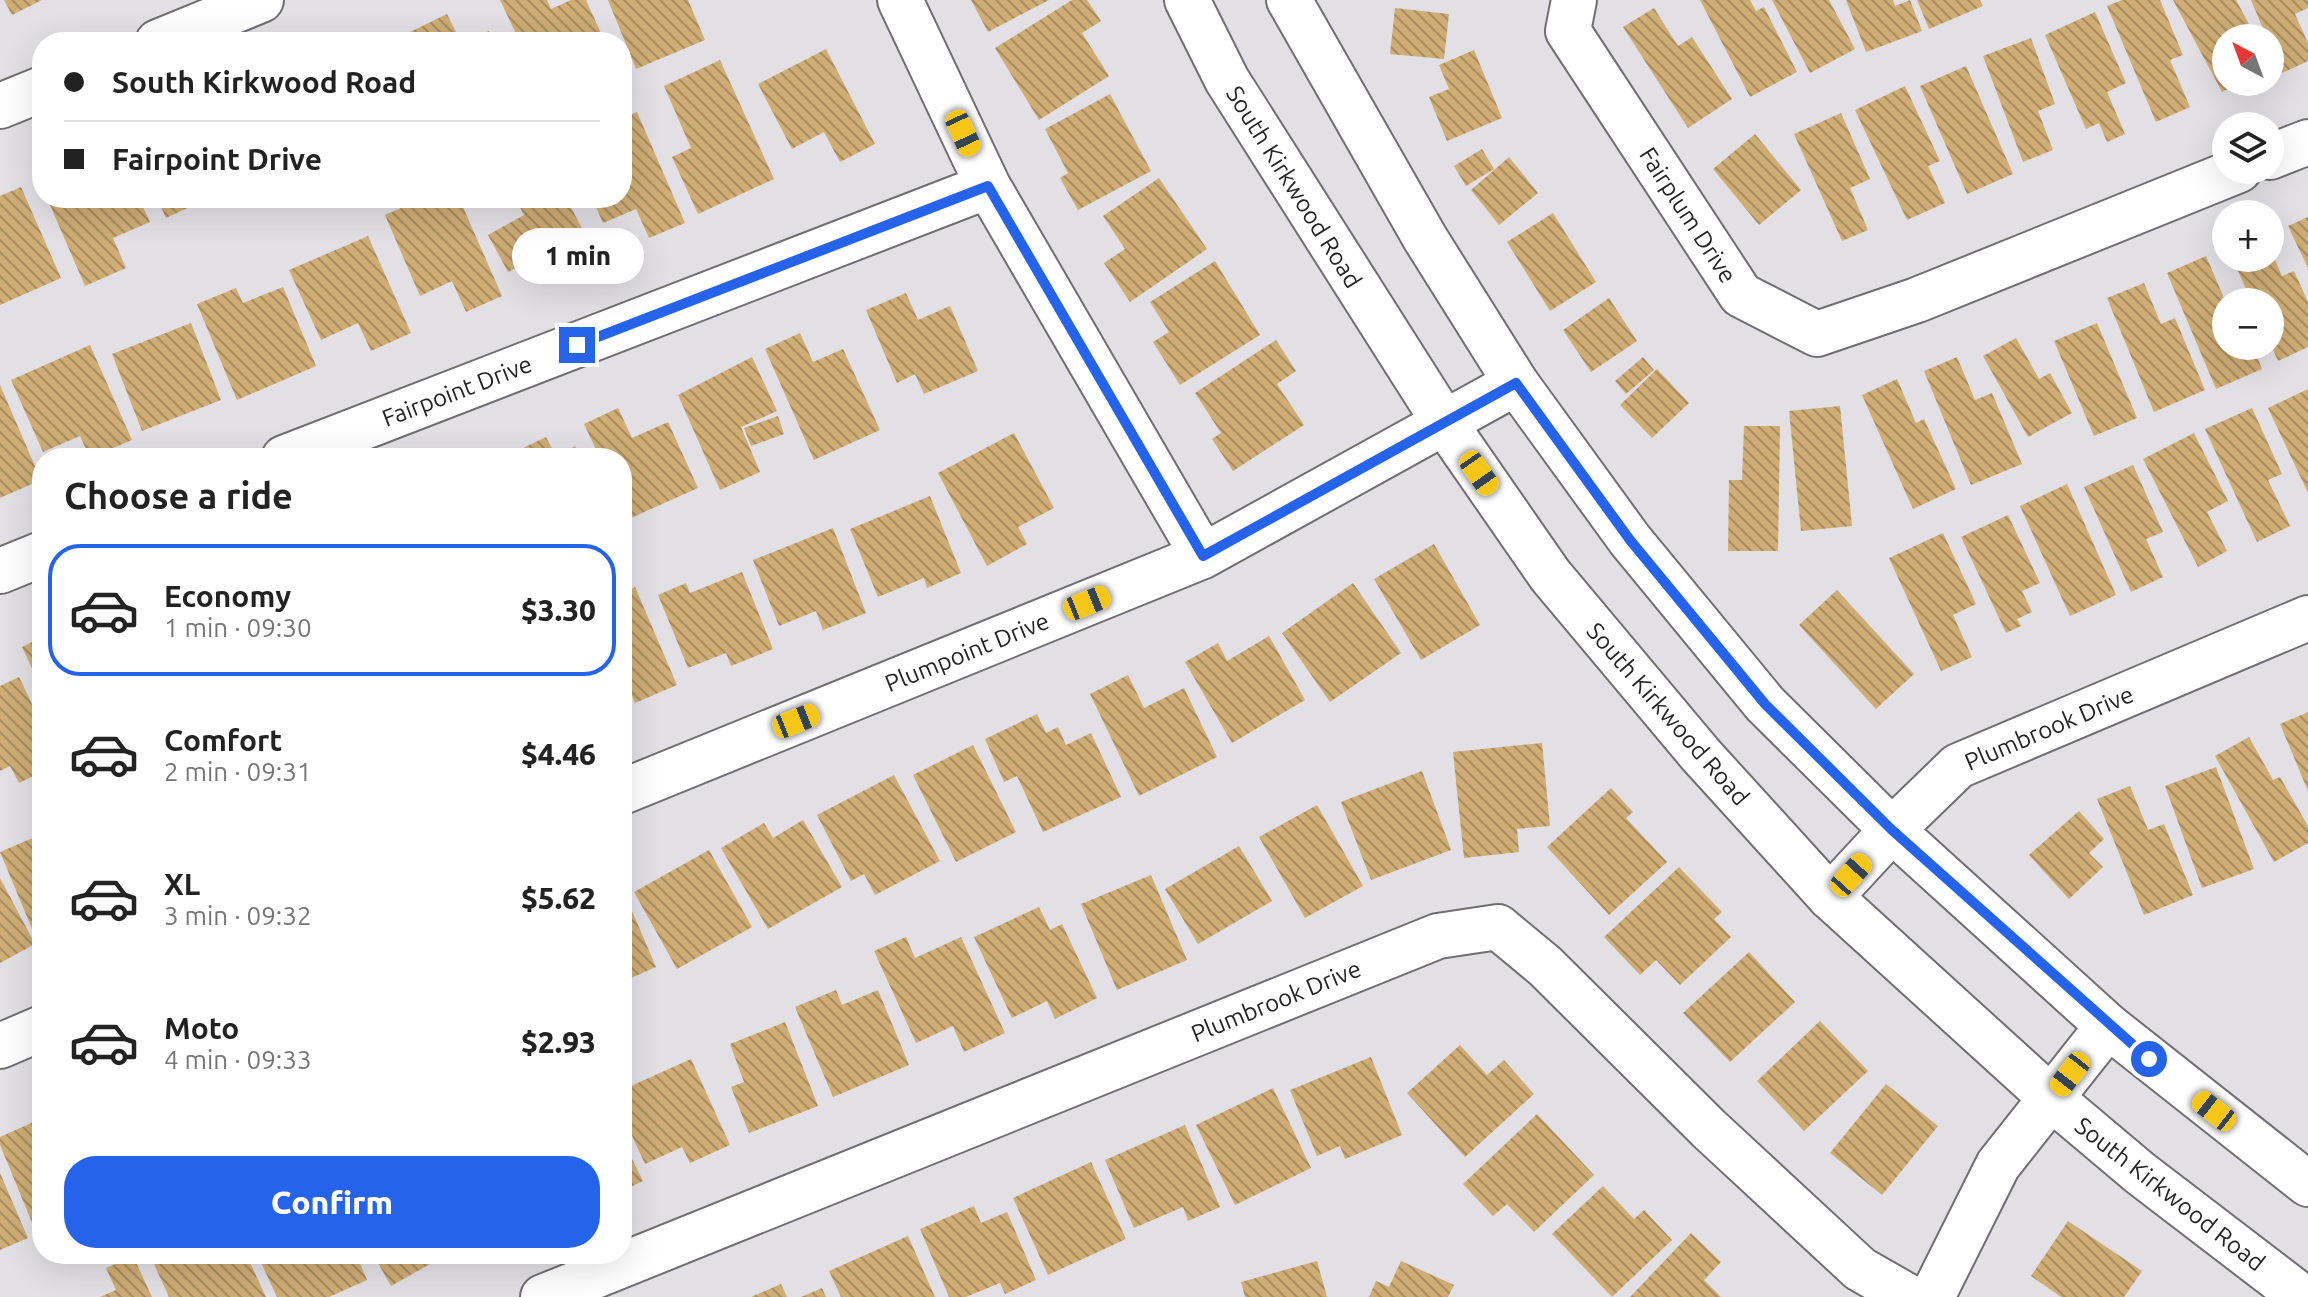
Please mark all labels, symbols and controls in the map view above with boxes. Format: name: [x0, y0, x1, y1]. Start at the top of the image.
north arrow: [2212, 24, 2284, 96]
map controls: [2212, 24, 2284, 360]
text: South Kirkwood Road: [112, 65, 416, 99]
street label: South Kirkwood Road: [1221, 81, 1367, 293]
car: [942, 106, 984, 160]
button: layers: [2212, 112, 2284, 184]
text: Fairpoint Drive: [112, 142, 322, 176]
street label: Fairplum Drive: [1634, 142, 1742, 288]
button: +: [2212, 200, 2284, 272]
callout: 1 min: [511, 229, 643, 285]
text: 1 min: [545, 241, 611, 270]
button: −: [2212, 288, 2284, 360]
route end: [559, 327, 595, 363]
street label: Fairpoint Drive: [378, 350, 536, 432]
car: [1455, 446, 1503, 500]
text: Choose a ride: [64, 475, 293, 516]
icon: car: [68, 574, 140, 646]
text: Economy: [164, 579, 291, 613]
car: [1060, 583, 1114, 623]
text: $3.30: [521, 593, 596, 627]
street label: Plumpoint Drive: [881, 607, 1053, 697]
text: 1 min · 09:30: [164, 613, 312, 642]
street label: South Kirkwood Road: [1581, 617, 1755, 811]
street label: Plumbrook Drive: [1961, 680, 2137, 776]
car: [769, 701, 823, 741]
icon: car: [68, 718, 140, 790]
text: Comfort: [164, 723, 282, 757]
text: $4.46: [521, 737, 596, 771]
text: 2 min · 09:31: [164, 757, 312, 786]
car: [1826, 849, 1876, 901]
icon: car: [68, 862, 140, 934]
text: XL: [164, 867, 200, 901]
text: $5.62: [521, 881, 596, 915]
text: 3 min · 09:32: [164, 901, 312, 930]
street label: Plumbrook Drive: [1187, 955, 1365, 1047]
icon: car: [68, 1006, 140, 1078]
text: Moto: [164, 1011, 239, 1045]
text: $2.93: [521, 1025, 596, 1059]
route start: [2131, 1041, 2167, 1077]
text: 4 min · 09:33: [164, 1045, 312, 1074]
car: [2046, 1048, 2094, 1100]
car: [2188, 1087, 2240, 1135]
street label: South Kirkwood Road: [2070, 1112, 2270, 1276]
button: Confirm: [64, 1156, 600, 1248]

